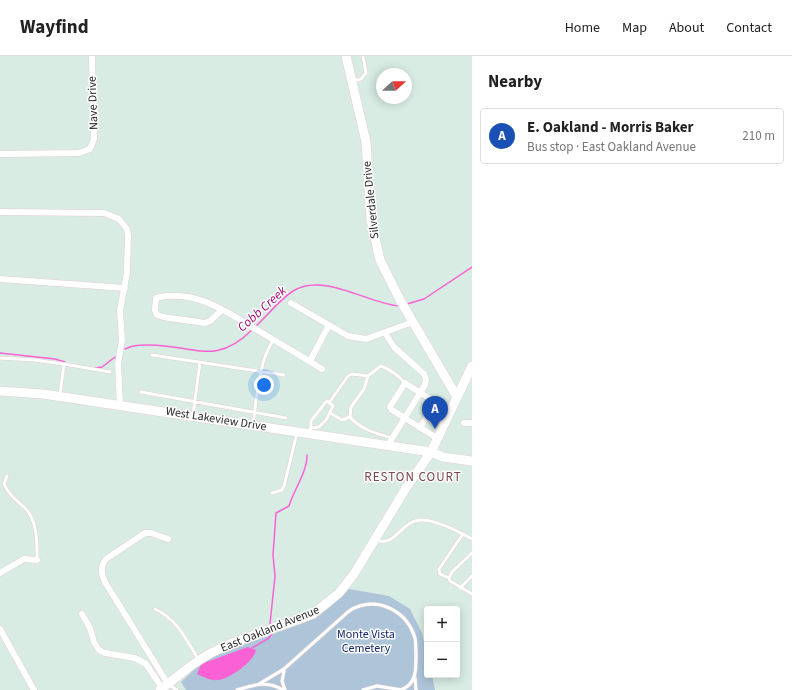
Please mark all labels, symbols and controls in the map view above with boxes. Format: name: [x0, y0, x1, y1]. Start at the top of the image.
text: Wayfind: [20, 14, 89, 41]
text: Home: [565, 18, 600, 38]
text: Map: [622, 18, 647, 38]
text: About: [669, 18, 704, 38]
text: Contact: [726, 18, 772, 38]
north arrow: [376, 68, 412, 104]
text: Nearby: [488, 70, 542, 94]
street label: Nave Drive: [84, 76, 102, 130]
text: E. Oakland - Morris Baker: [527, 117, 693, 138]
text: A: [498, 127, 506, 145]
text: 210 m: [742, 127, 775, 145]
text: Bus stop · East Oakland Avenue: [527, 138, 696, 156]
street label: Silverdale Drive: [358, 160, 384, 240]
water label: Cobb Creek: [233, 282, 291, 336]
your location: [254, 375, 274, 395]
pin: A: [422, 396, 448, 429]
street label: West Lakeview Drive: [164, 403, 268, 435]
district label: RESTON COURT: [364, 468, 462, 486]
street label: East Oakland Avenue: [218, 601, 322, 657]
map controls: [424, 606, 460, 678]
button: +: [424, 606, 460, 642]
park label: Monte Vista Cemetery: [337, 626, 395, 657]
button: −: [424, 642, 460, 678]

